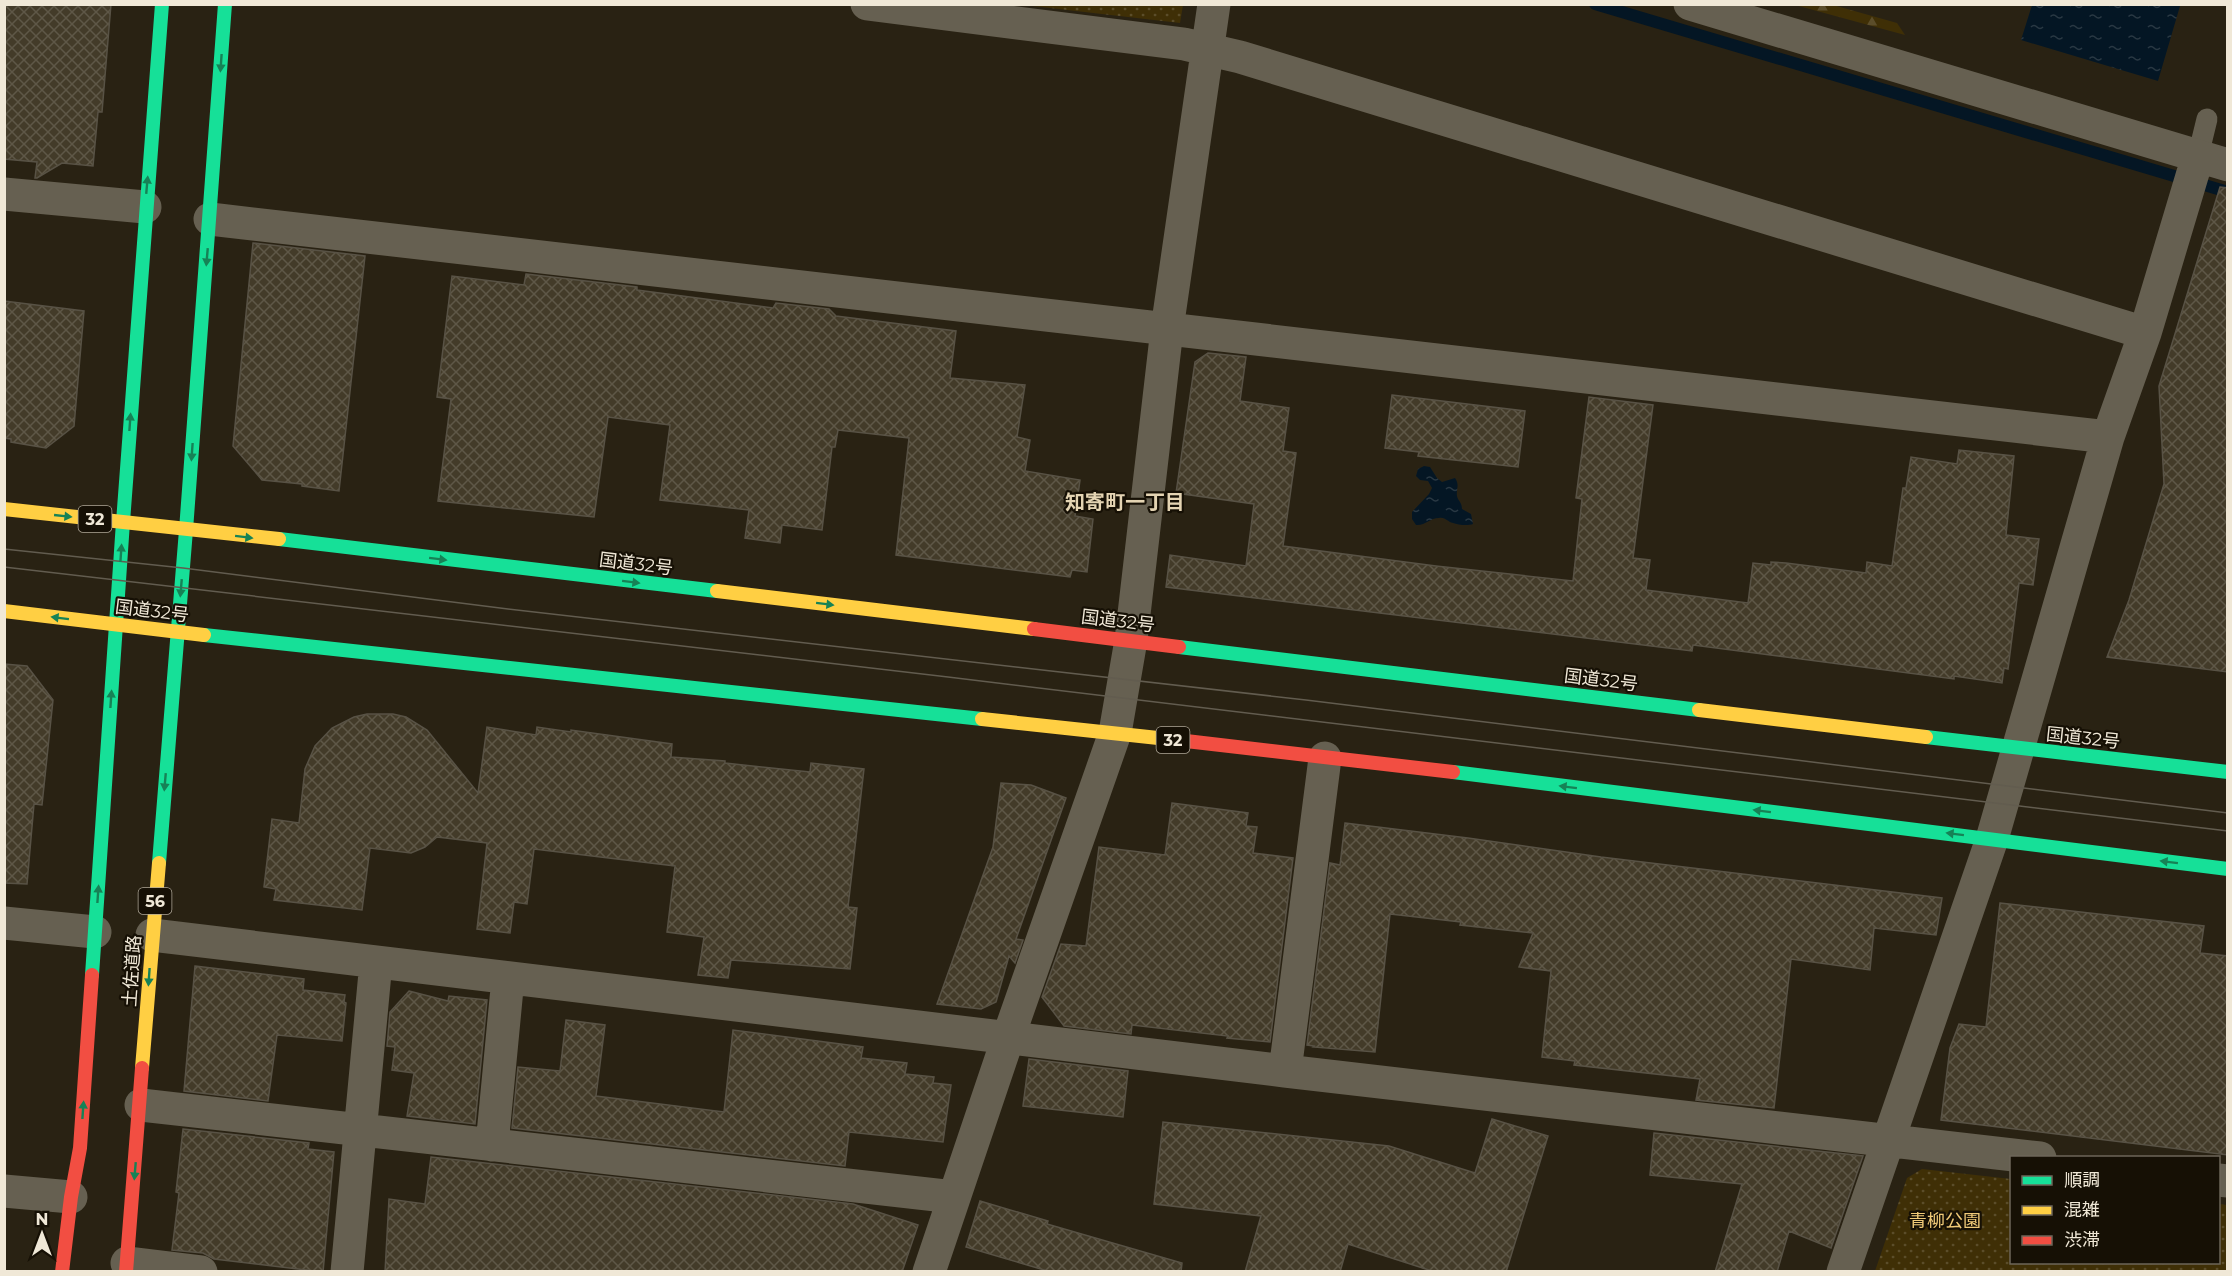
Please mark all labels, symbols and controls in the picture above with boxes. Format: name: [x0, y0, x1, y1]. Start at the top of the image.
one-way arrow: [217, 53, 226, 72]
one-way arrow: [142, 176, 152, 195]
one-way arrow: [203, 248, 212, 267]
one-way arrow: [125, 412, 135, 431]
one-way arrow: [187, 442, 197, 461]
district label: 知寄町一丁目: [1065, 490, 1185, 514]
road number: 32: [78, 506, 112, 532]
one-way arrow: [53, 511, 72, 520]
one-way arrow: [234, 532, 253, 541]
one-way arrow: [116, 543, 125, 562]
street label: 国道32号: [598, 549, 674, 579]
one-way arrow: [428, 554, 447, 564]
one-way arrow: [622, 577, 641, 587]
one-way arrow: [176, 579, 186, 598]
street label: 国道32号: [114, 596, 190, 626]
one-way arrow: [815, 600, 834, 609]
street label: 国道32号: [1080, 606, 1156, 636]
one-way arrow: [51, 614, 70, 623]
street label: 国道32号: [1563, 665, 1639, 695]
one-way arrow: [107, 690, 116, 709]
street label: 国道32号: [2045, 723, 2121, 753]
road number: 32: [1156, 727, 1190, 753]
one-way arrow: [160, 773, 170, 792]
one-way arrow: [1559, 782, 1578, 792]
one-way arrow: [1752, 806, 1771, 815]
one-way arrow: [1946, 829, 1965, 839]
one-way arrow: [2160, 857, 2179, 866]
one-way arrow: [93, 884, 103, 903]
road number: 56: [138, 888, 172, 914]
street label: 土佐道路: [119, 934, 145, 1008]
one-way arrow: [145, 967, 154, 986]
one-way arrow: [78, 1100, 88, 1119]
legend: [2010, 1156, 2220, 1264]
one-way arrow: [130, 1162, 140, 1181]
text: 順調: [2064, 1169, 2100, 1191]
text: 混雑: [2064, 1199, 2100, 1221]
north arrow: [12, 1204, 72, 1264]
text: N: [36, 1210, 48, 1229]
park label: 青柳公園: [1909, 1210, 1981, 1232]
text: 渋滞: [2064, 1229, 2100, 1251]

